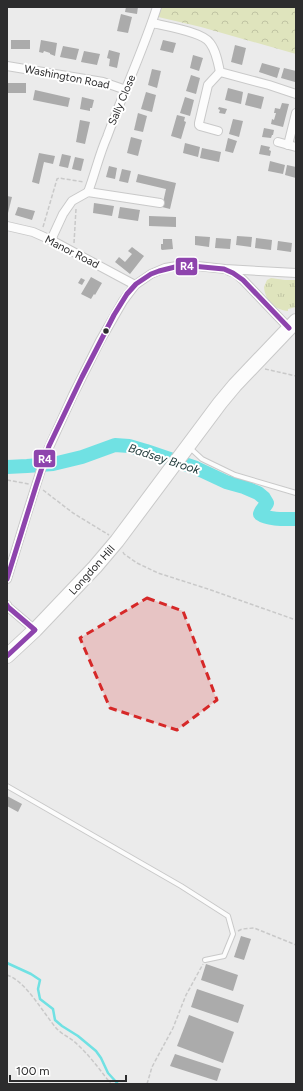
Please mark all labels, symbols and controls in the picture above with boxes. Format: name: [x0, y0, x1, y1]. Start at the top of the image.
street label: Washington Road: [23, 62, 111, 92]
street label: Sally Close: [106, 73, 138, 127]
street label: Manor Road: [43, 233, 101, 271]
line badge: R4: [175, 257, 198, 276]
text: R4: [180, 260, 194, 273]
unlabelled marker: [101, 326, 111, 336]
water label: Badsey Brook: [127, 441, 202, 477]
line badge: R4: [33, 449, 56, 468]
text: R4: [38, 453, 52, 466]
street label: Longdon Hill: [66, 543, 118, 597]
scale bar: [10, 1057, 126, 1083]
text: 100 m: [16, 1064, 50, 1078]

